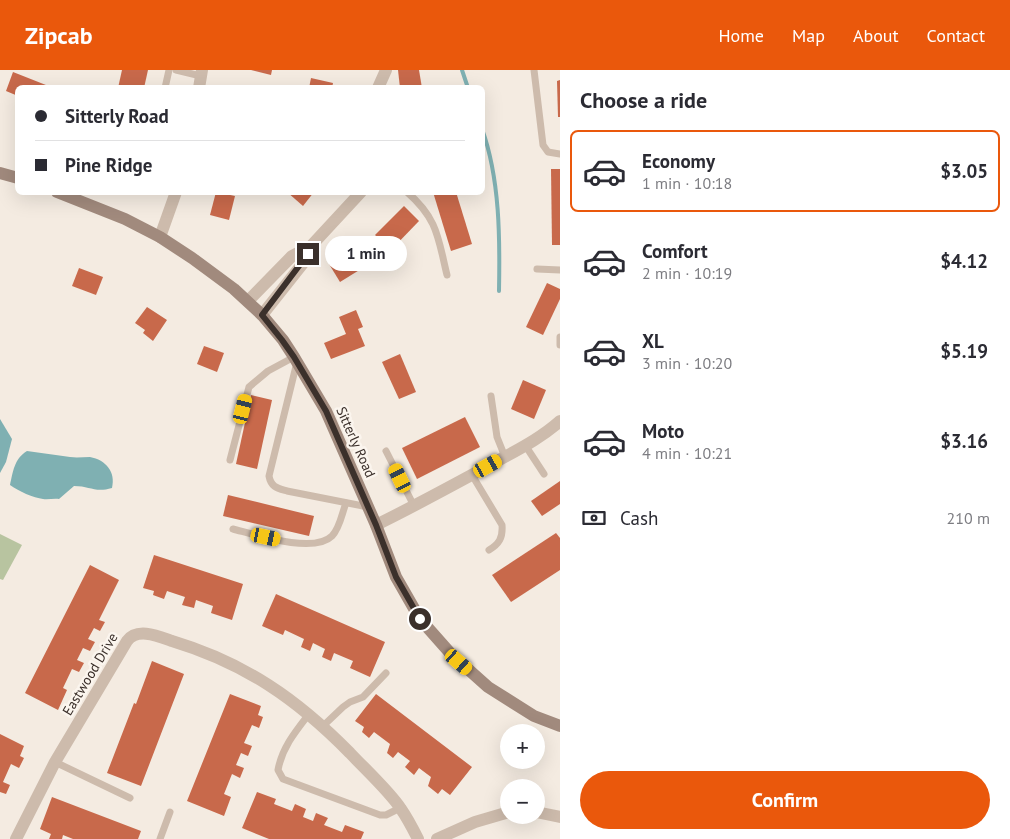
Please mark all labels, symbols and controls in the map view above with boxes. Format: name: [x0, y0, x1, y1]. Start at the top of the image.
text: Zipcab: [25, 20, 93, 51]
text: Home: [718, 24, 764, 47]
text: Map: [792, 24, 825, 47]
text: About: [853, 24, 899, 47]
text: Contact: [927, 24, 985, 47]
text: Choose a ride: [580, 86, 707, 114]
text: Sitterly Road: [65, 104, 169, 128]
icon: car: [582, 149, 627, 194]
text: Economy: [642, 149, 715, 173]
text: Pine Ridge: [65, 153, 152, 177]
text: $3.05: [940, 159, 988, 183]
text: 1 min · 10:18: [642, 173, 732, 193]
callout: 1 min: [326, 236, 408, 272]
icon: car: [582, 239, 627, 284]
text: Comfort: [642, 239, 708, 263]
route end: [297, 243, 319, 265]
text: 1 min: [346, 243, 386, 263]
text: $4.12: [940, 249, 988, 273]
text: 2 min · 10:19: [642, 263, 732, 283]
icon: car: [582, 329, 627, 374]
text: XL: [642, 329, 664, 353]
text: $5.19: [940, 339, 988, 363]
text: 3 min · 10:20: [642, 353, 732, 373]
car: [232, 393, 253, 425]
street label: Sitterly Road: [332, 404, 380, 480]
icon: car: [582, 419, 627, 464]
text: Moto: [642, 419, 684, 443]
text: $3.16: [940, 429, 988, 453]
text: 4 min · 10:21: [642, 443, 732, 463]
car: [471, 452, 504, 480]
car: [386, 461, 413, 495]
icon: cash: [580, 504, 608, 532]
text: Cash: [620, 506, 658, 530]
text: 210 m: [947, 508, 990, 528]
car: [249, 527, 282, 547]
route start: [409, 608, 431, 630]
street label: Eastwood Drive: [58, 630, 122, 718]
car: [442, 646, 475, 678]
map controls: [500, 724, 545, 824]
button: +: [500, 724, 545, 769]
button: Confirm: [580, 771, 990, 829]
button: −: [500, 779, 545, 824]

